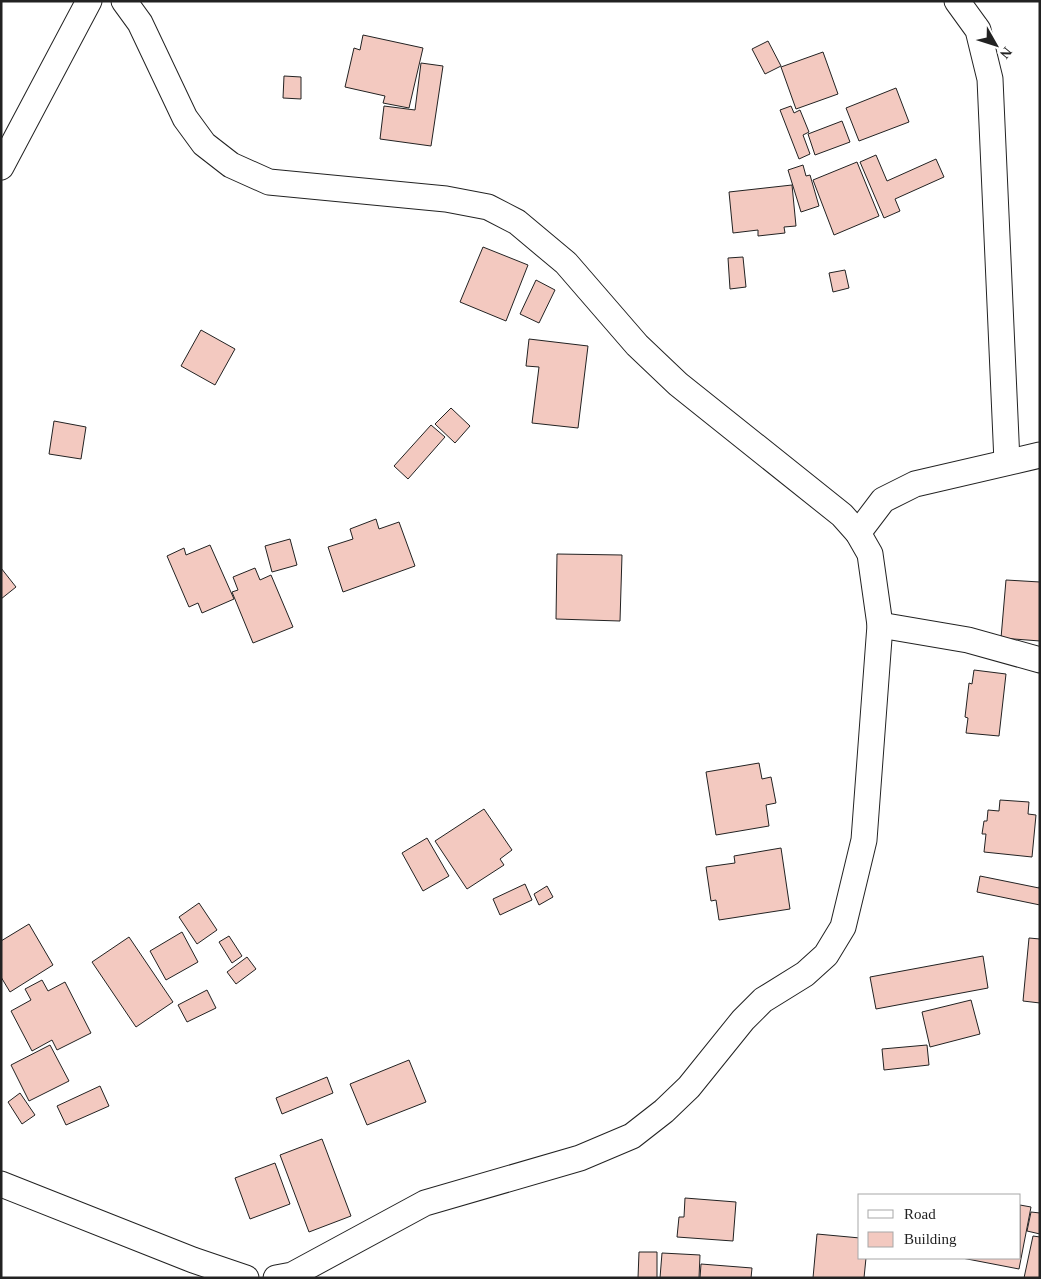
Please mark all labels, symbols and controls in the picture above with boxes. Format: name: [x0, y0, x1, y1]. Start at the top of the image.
north arrow: [971, 20, 1021, 70]
text: N: [997, 44, 1015, 62]
legend: [858, 1194, 1021, 1259]
text: Road: [904, 1206, 936, 1222]
text: Building: [904, 1231, 957, 1247]

